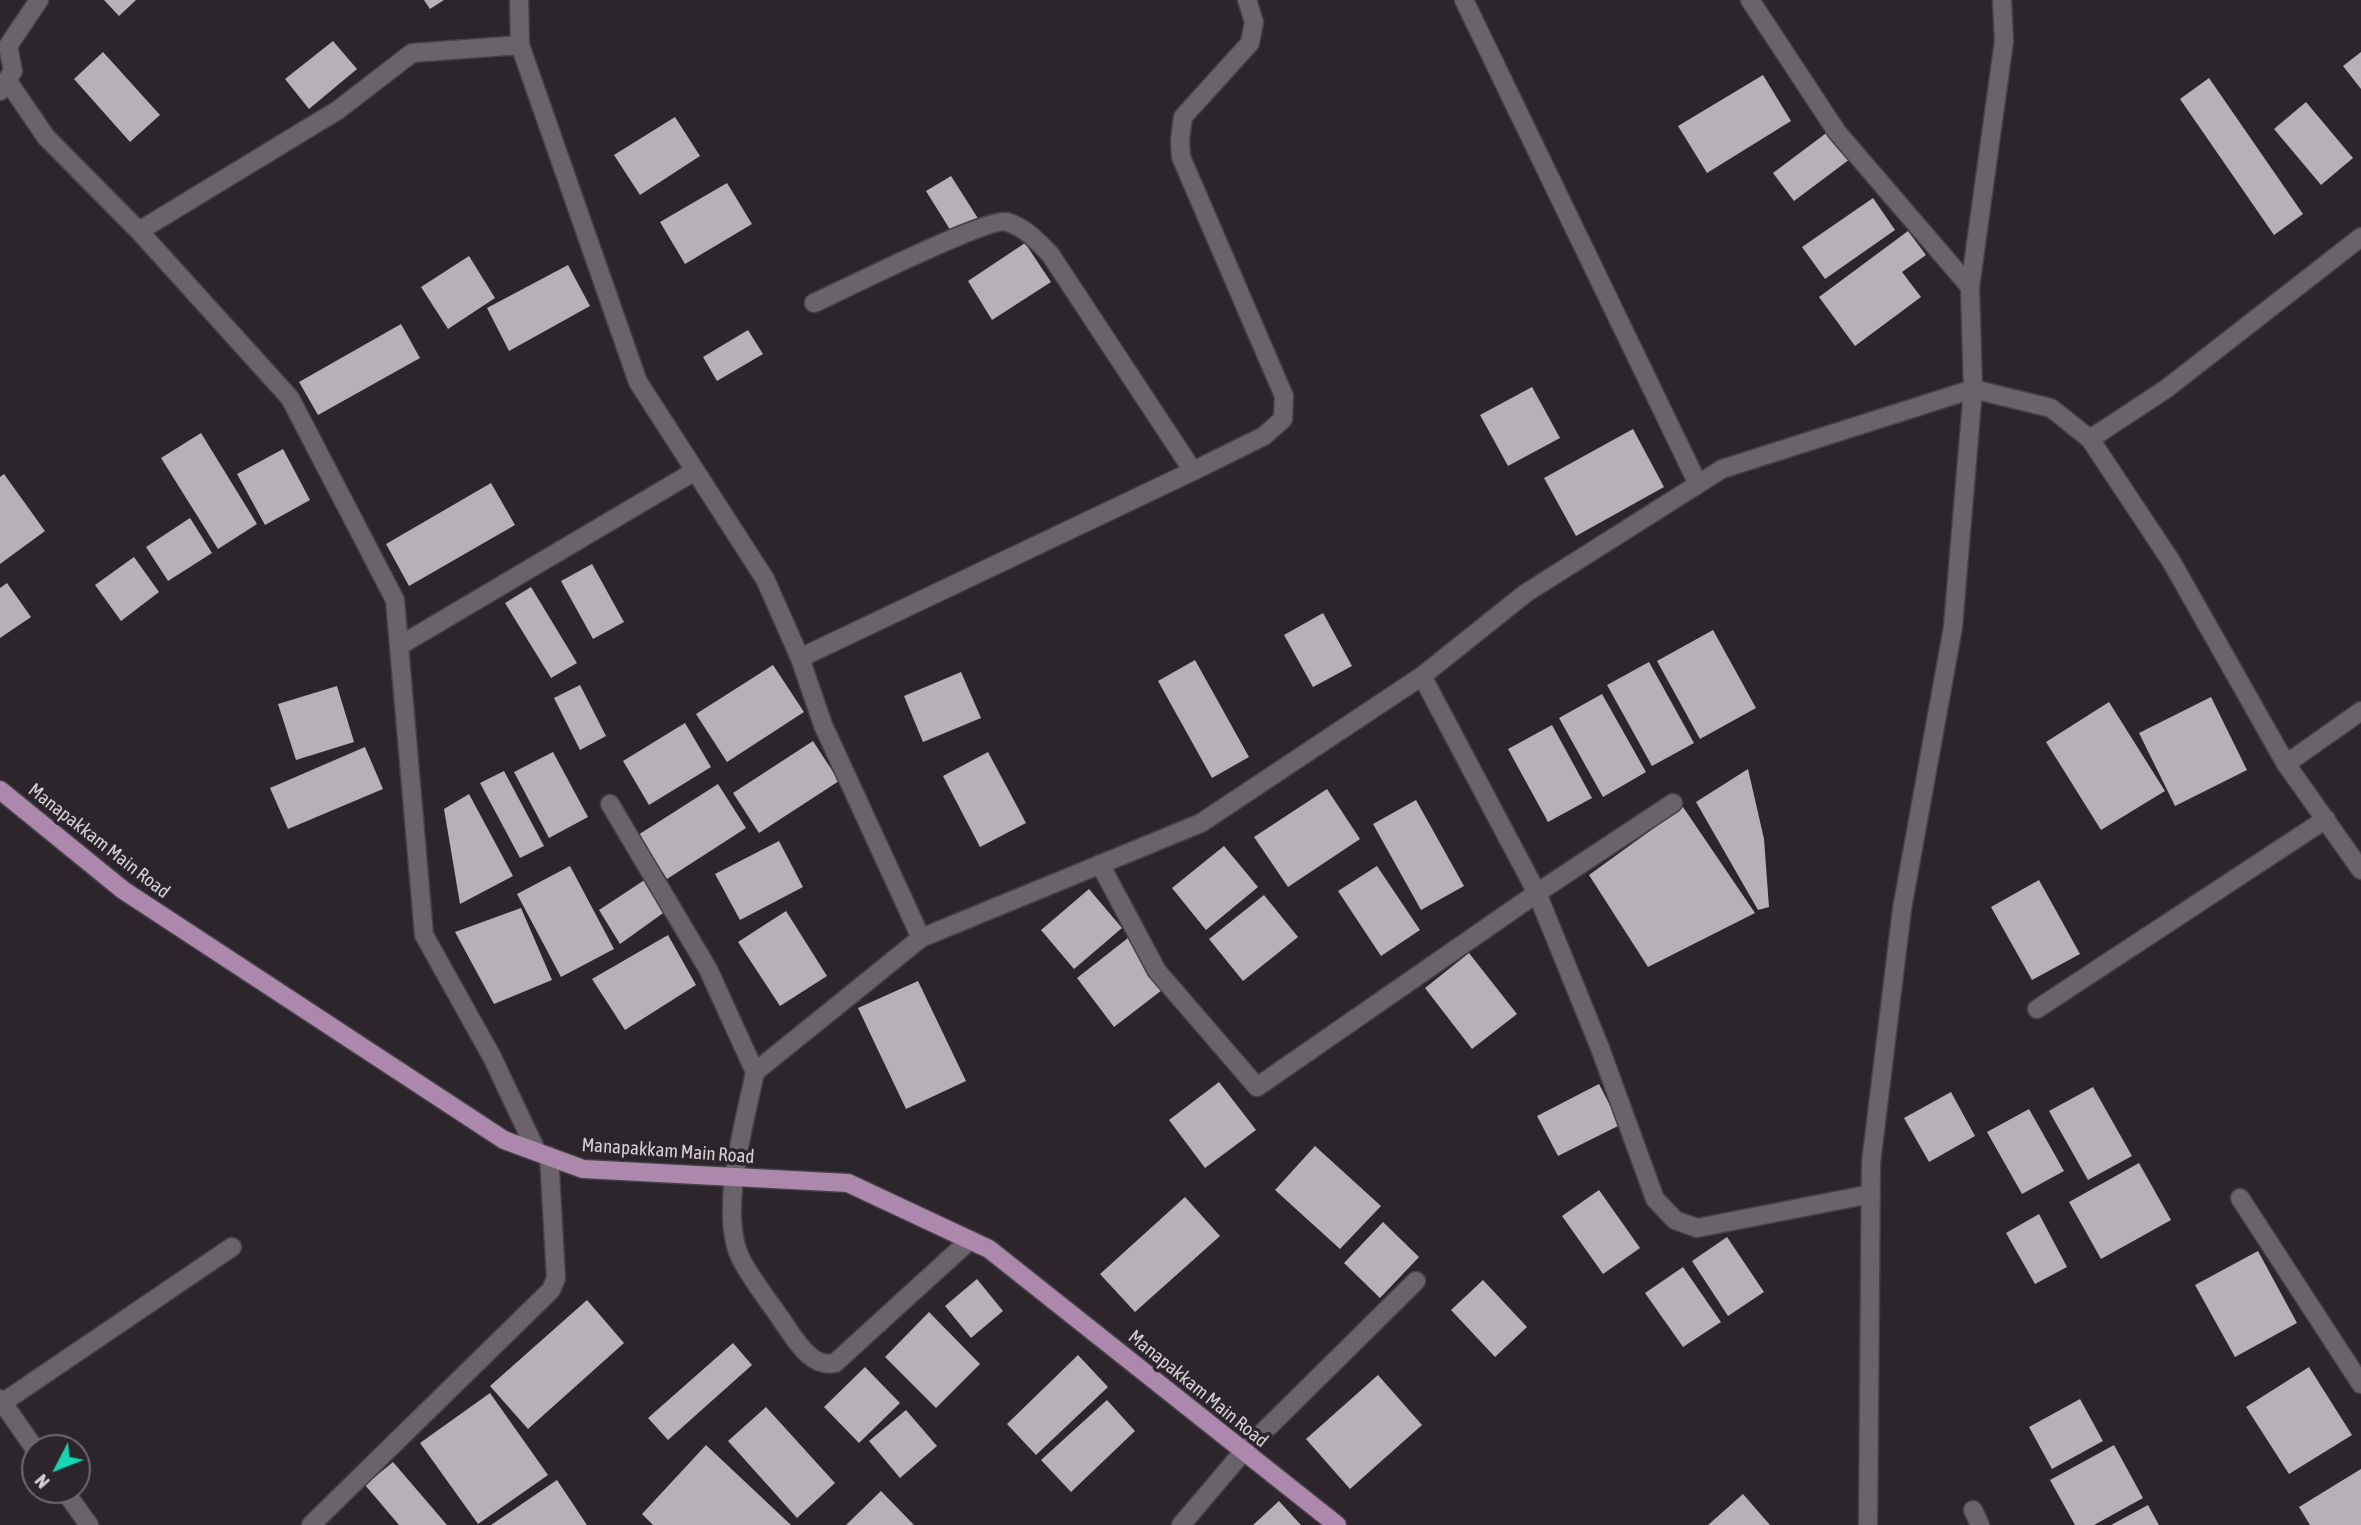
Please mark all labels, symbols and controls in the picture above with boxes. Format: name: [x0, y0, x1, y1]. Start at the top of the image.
street label: Manapakkam Main Road: [24, 779, 174, 903]
street label: Manapakkam Main Road: [581, 1134, 755, 1168]
street label: Manapakkam Main Road: [1123, 1326, 1273, 1452]
north arrow: [21, 1434, 91, 1504]
text: N: [30, 1470, 54, 1493]

